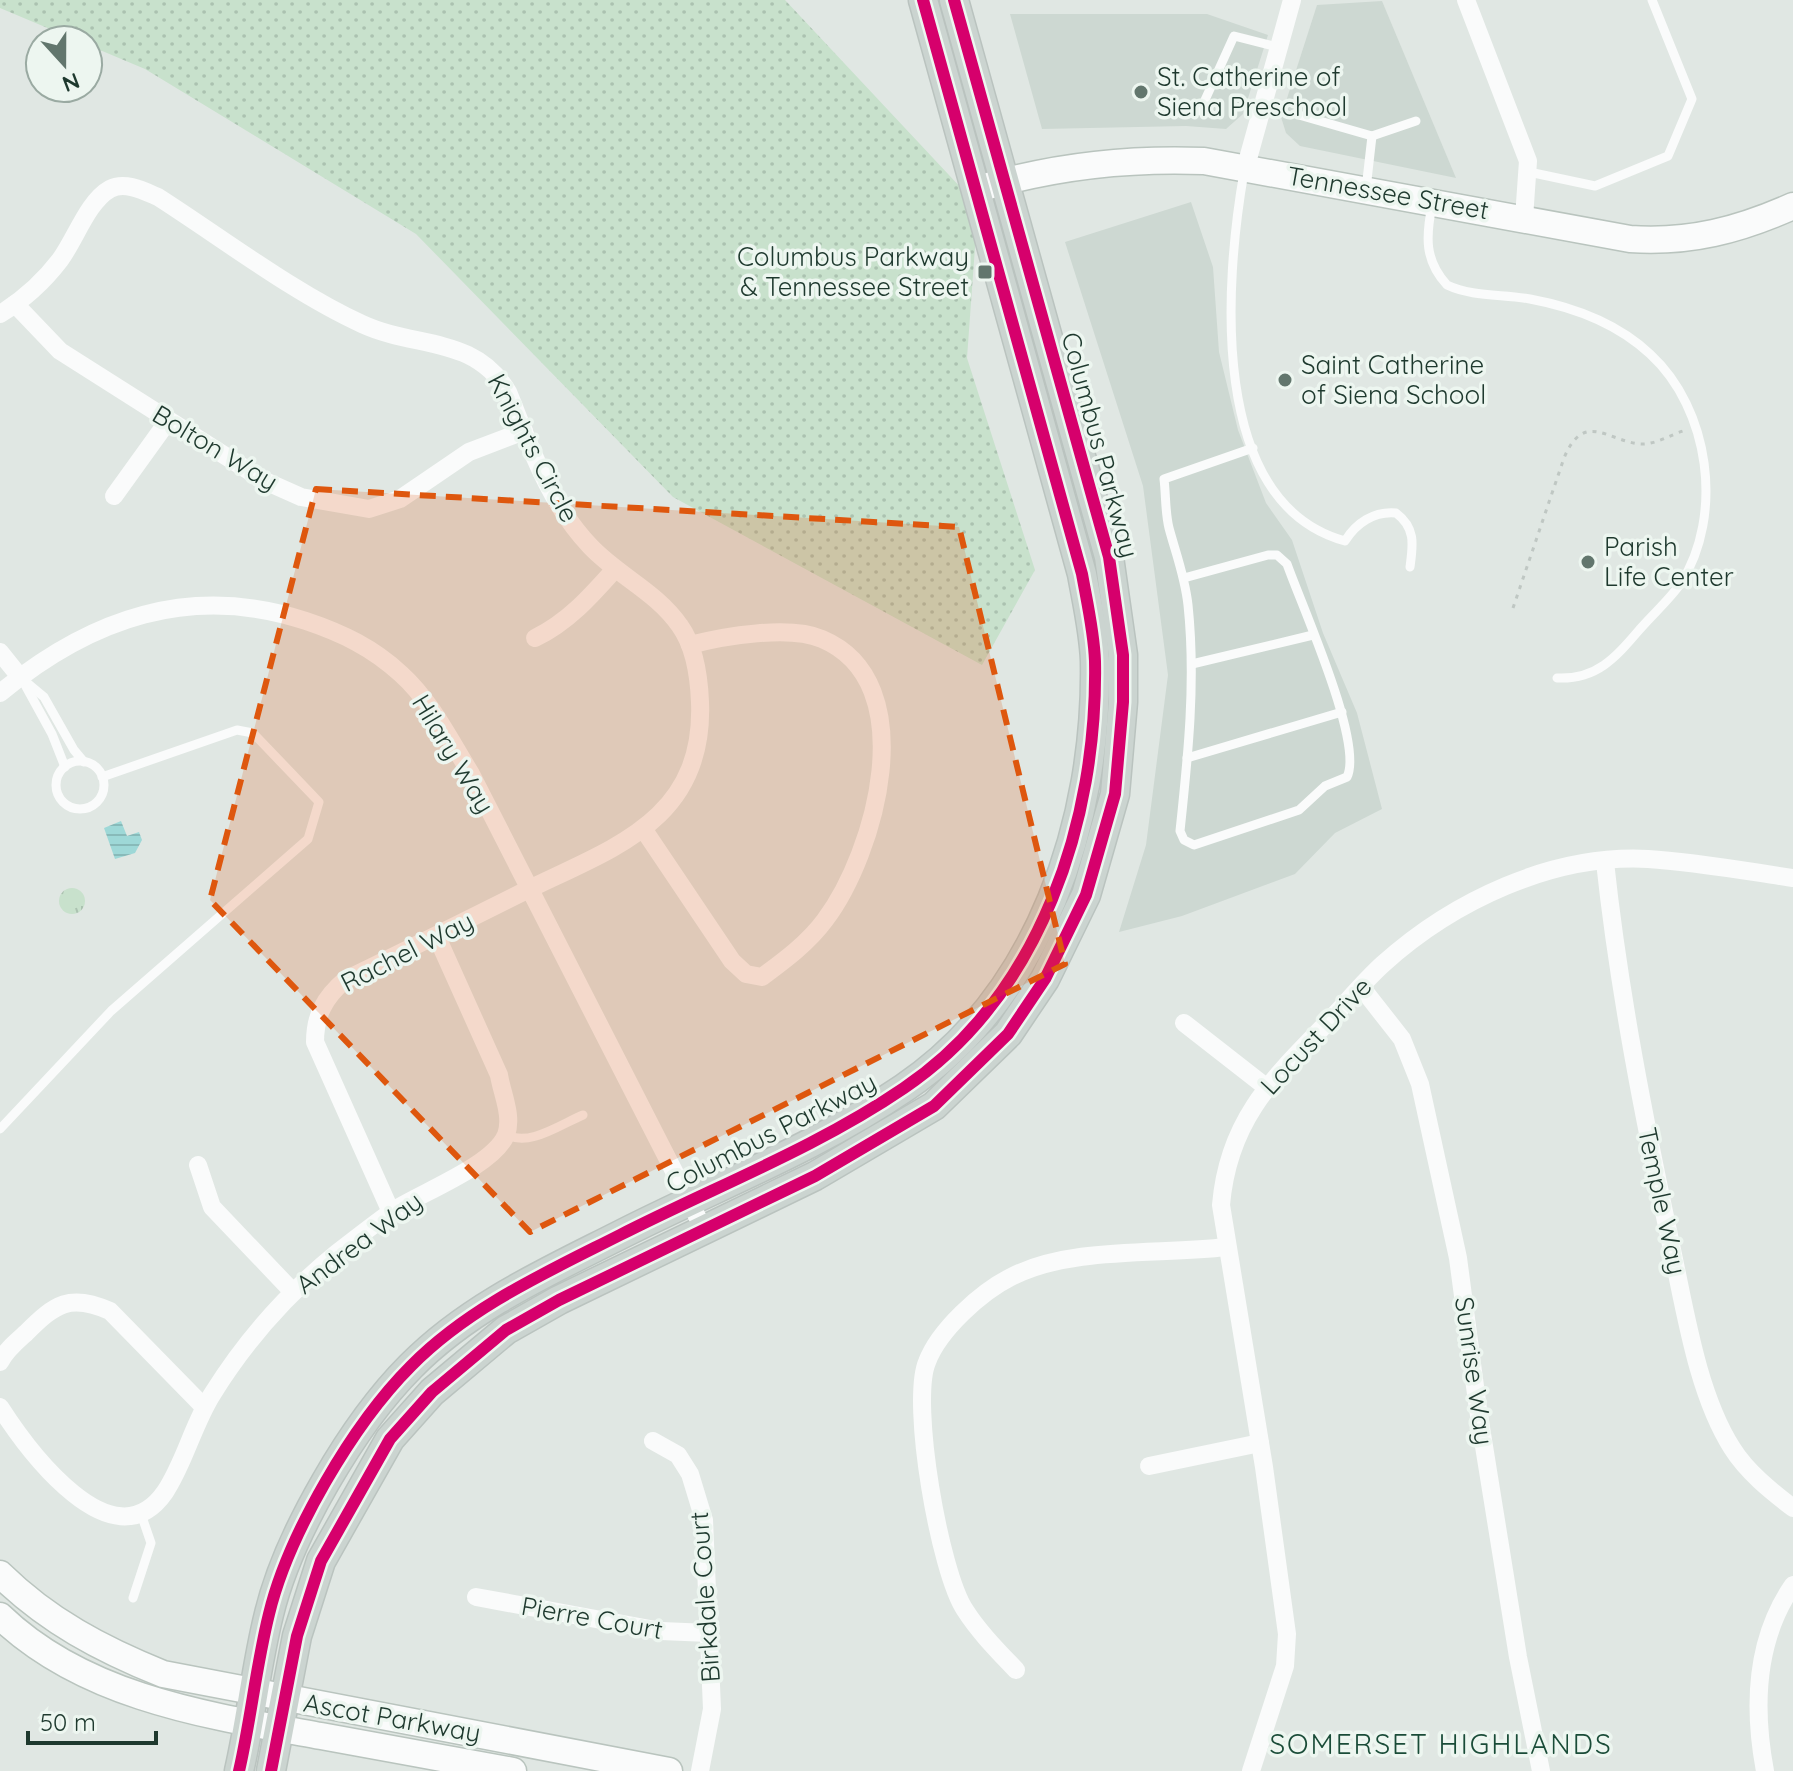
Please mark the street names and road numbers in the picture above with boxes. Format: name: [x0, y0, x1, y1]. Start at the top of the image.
street label: Tennessee Street: [1285, 159, 1491, 226]
street label: Columbus Parkway: [1055, 328, 1146, 561]
street label: Knights Circle: [481, 368, 586, 528]
street label: Bolton Way: [147, 397, 284, 498]
street label: Hilary Way: [405, 688, 502, 819]
street label: Rachel Way: [335, 904, 479, 999]
street label: Locust Drive: [1253, 970, 1378, 1101]
street label: Columbus Parkway: [660, 1065, 882, 1200]
street label: Temple Way: [1631, 1124, 1694, 1278]
street label: Andrea Way: [289, 1184, 429, 1301]
street label: Sunrise Way: [1448, 1295, 1501, 1447]
street label: Birkdale Court: [682, 1511, 727, 1684]
street label: Pierre Court: [519, 1589, 666, 1646]
street label: Ascot Parkway: [301, 1686, 483, 1749]

